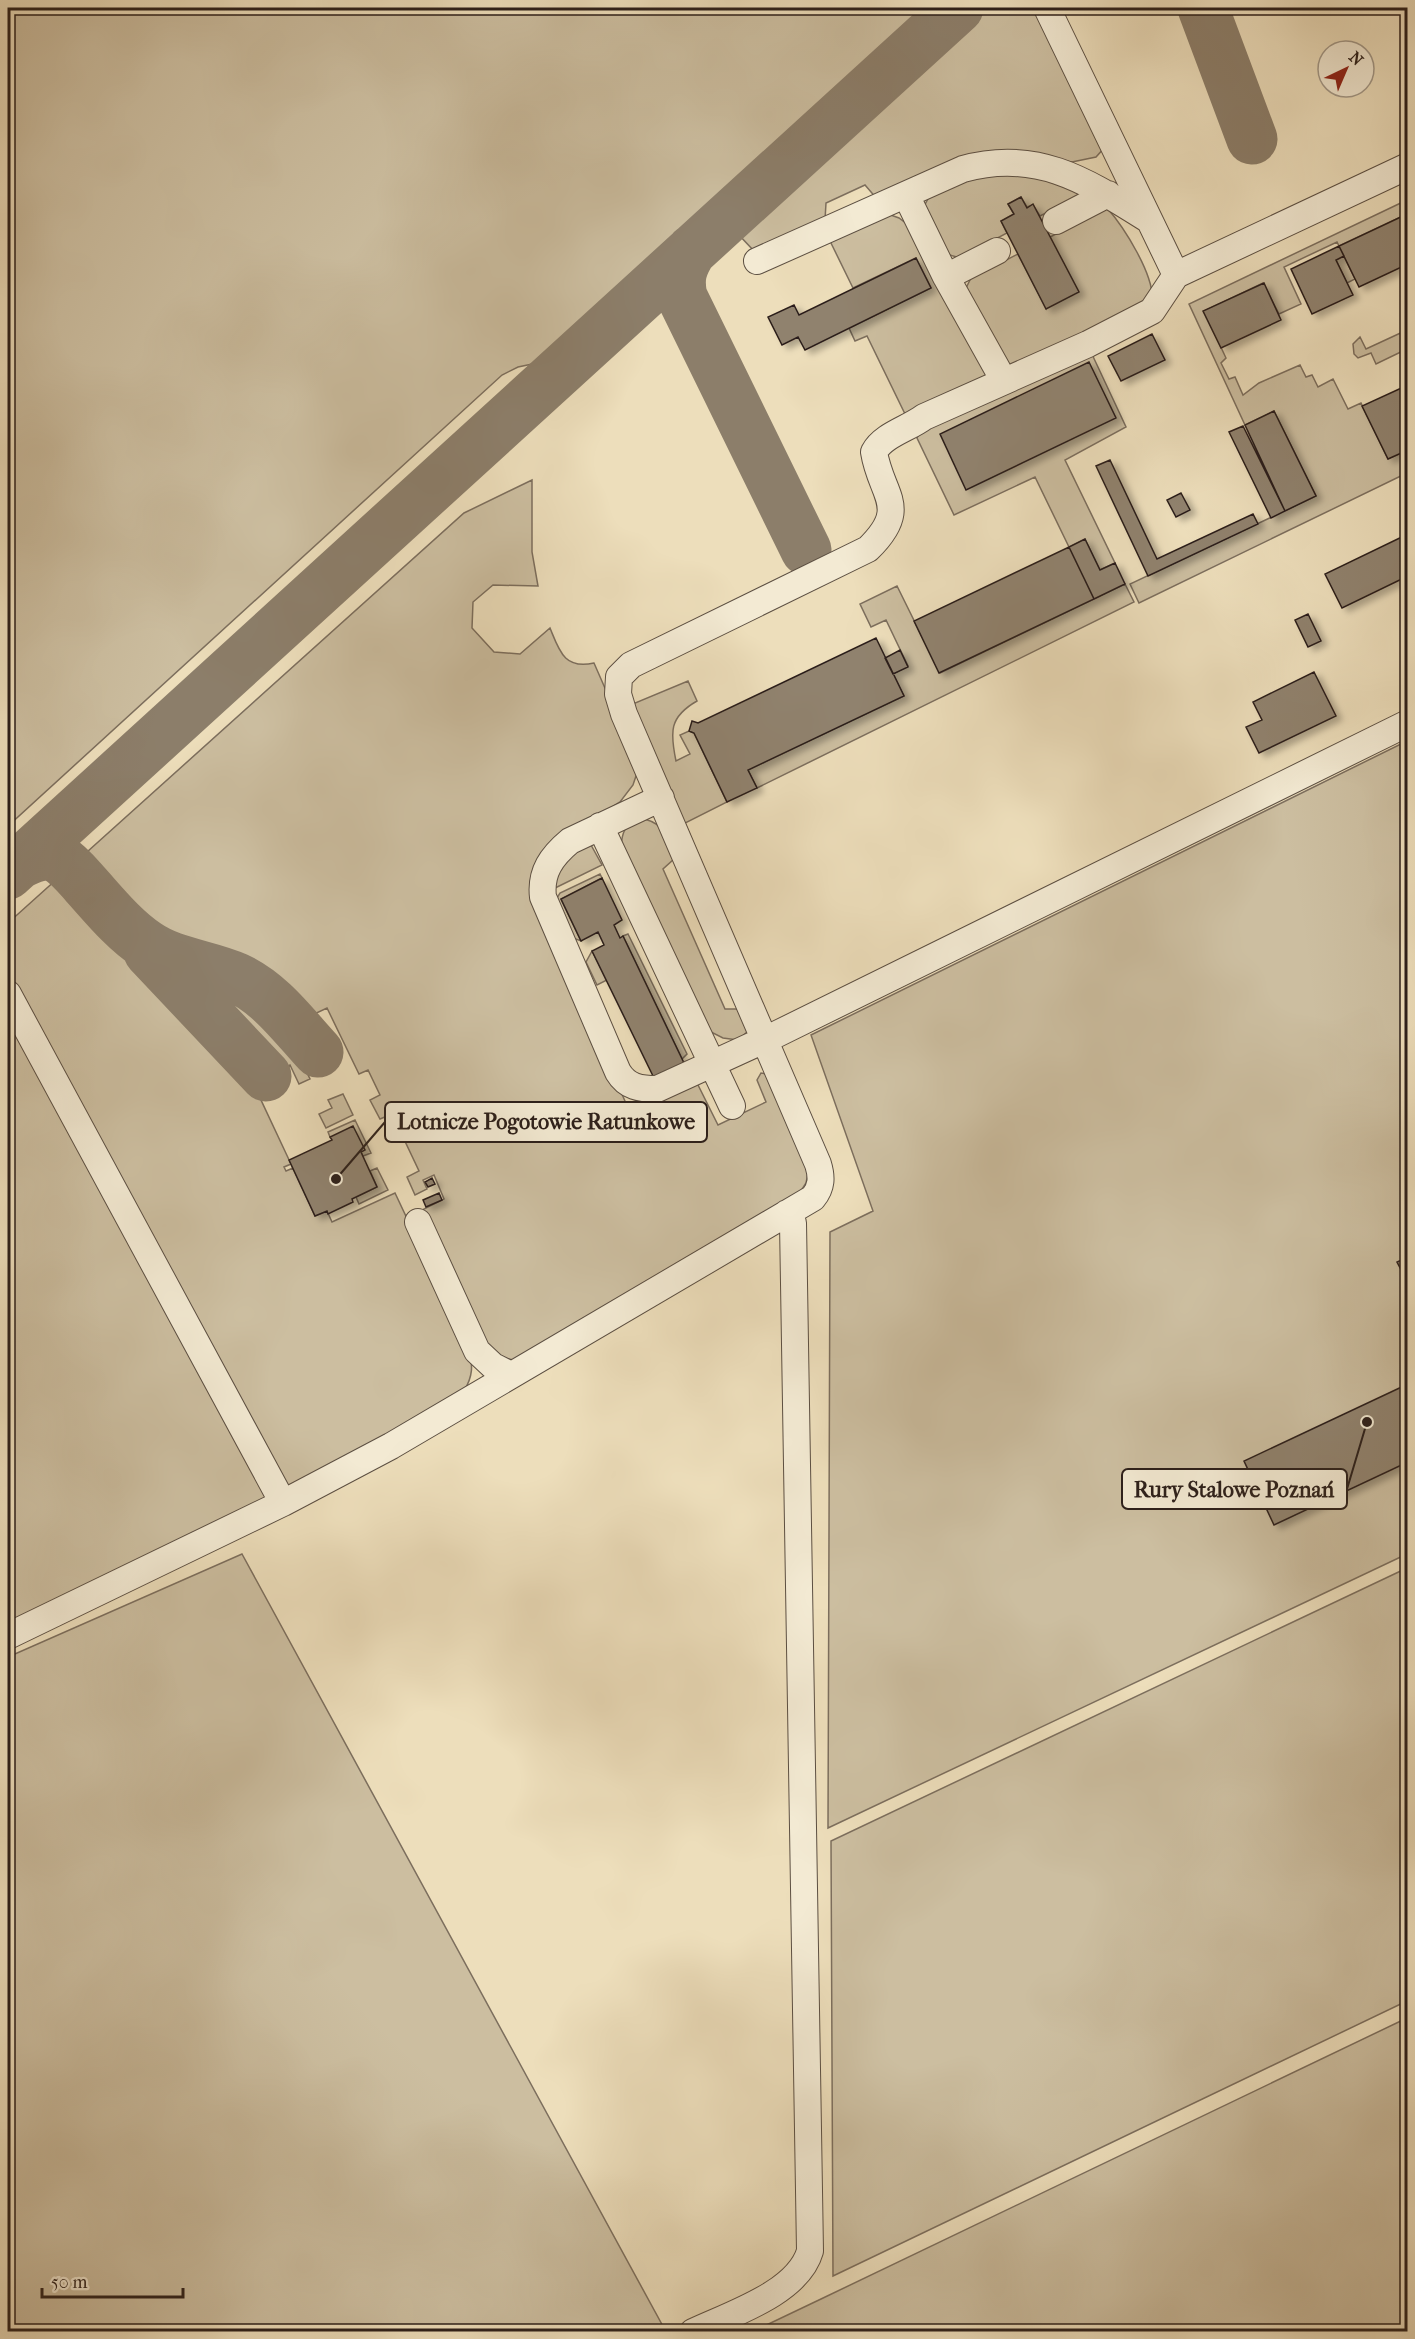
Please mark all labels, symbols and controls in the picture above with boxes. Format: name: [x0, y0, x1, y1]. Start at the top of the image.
north arrow: [1316, 39, 1376, 99]
text: N: [1345, 48, 1368, 70]
callout: Lotnicze Pogotowie Ratunkowe: [385, 1102, 707, 1142]
text: Lotnicze Pogotowie Ratunkowe: [397, 1109, 695, 1135]
callout: Rury Stalowe Poznań: [1122, 1469, 1347, 1509]
text: Rury Stalowe Poznań: [1134, 1477, 1335, 1503]
scale bar: [42, 2261, 183, 2299]
text: 50 m: [51, 2272, 88, 2293]

